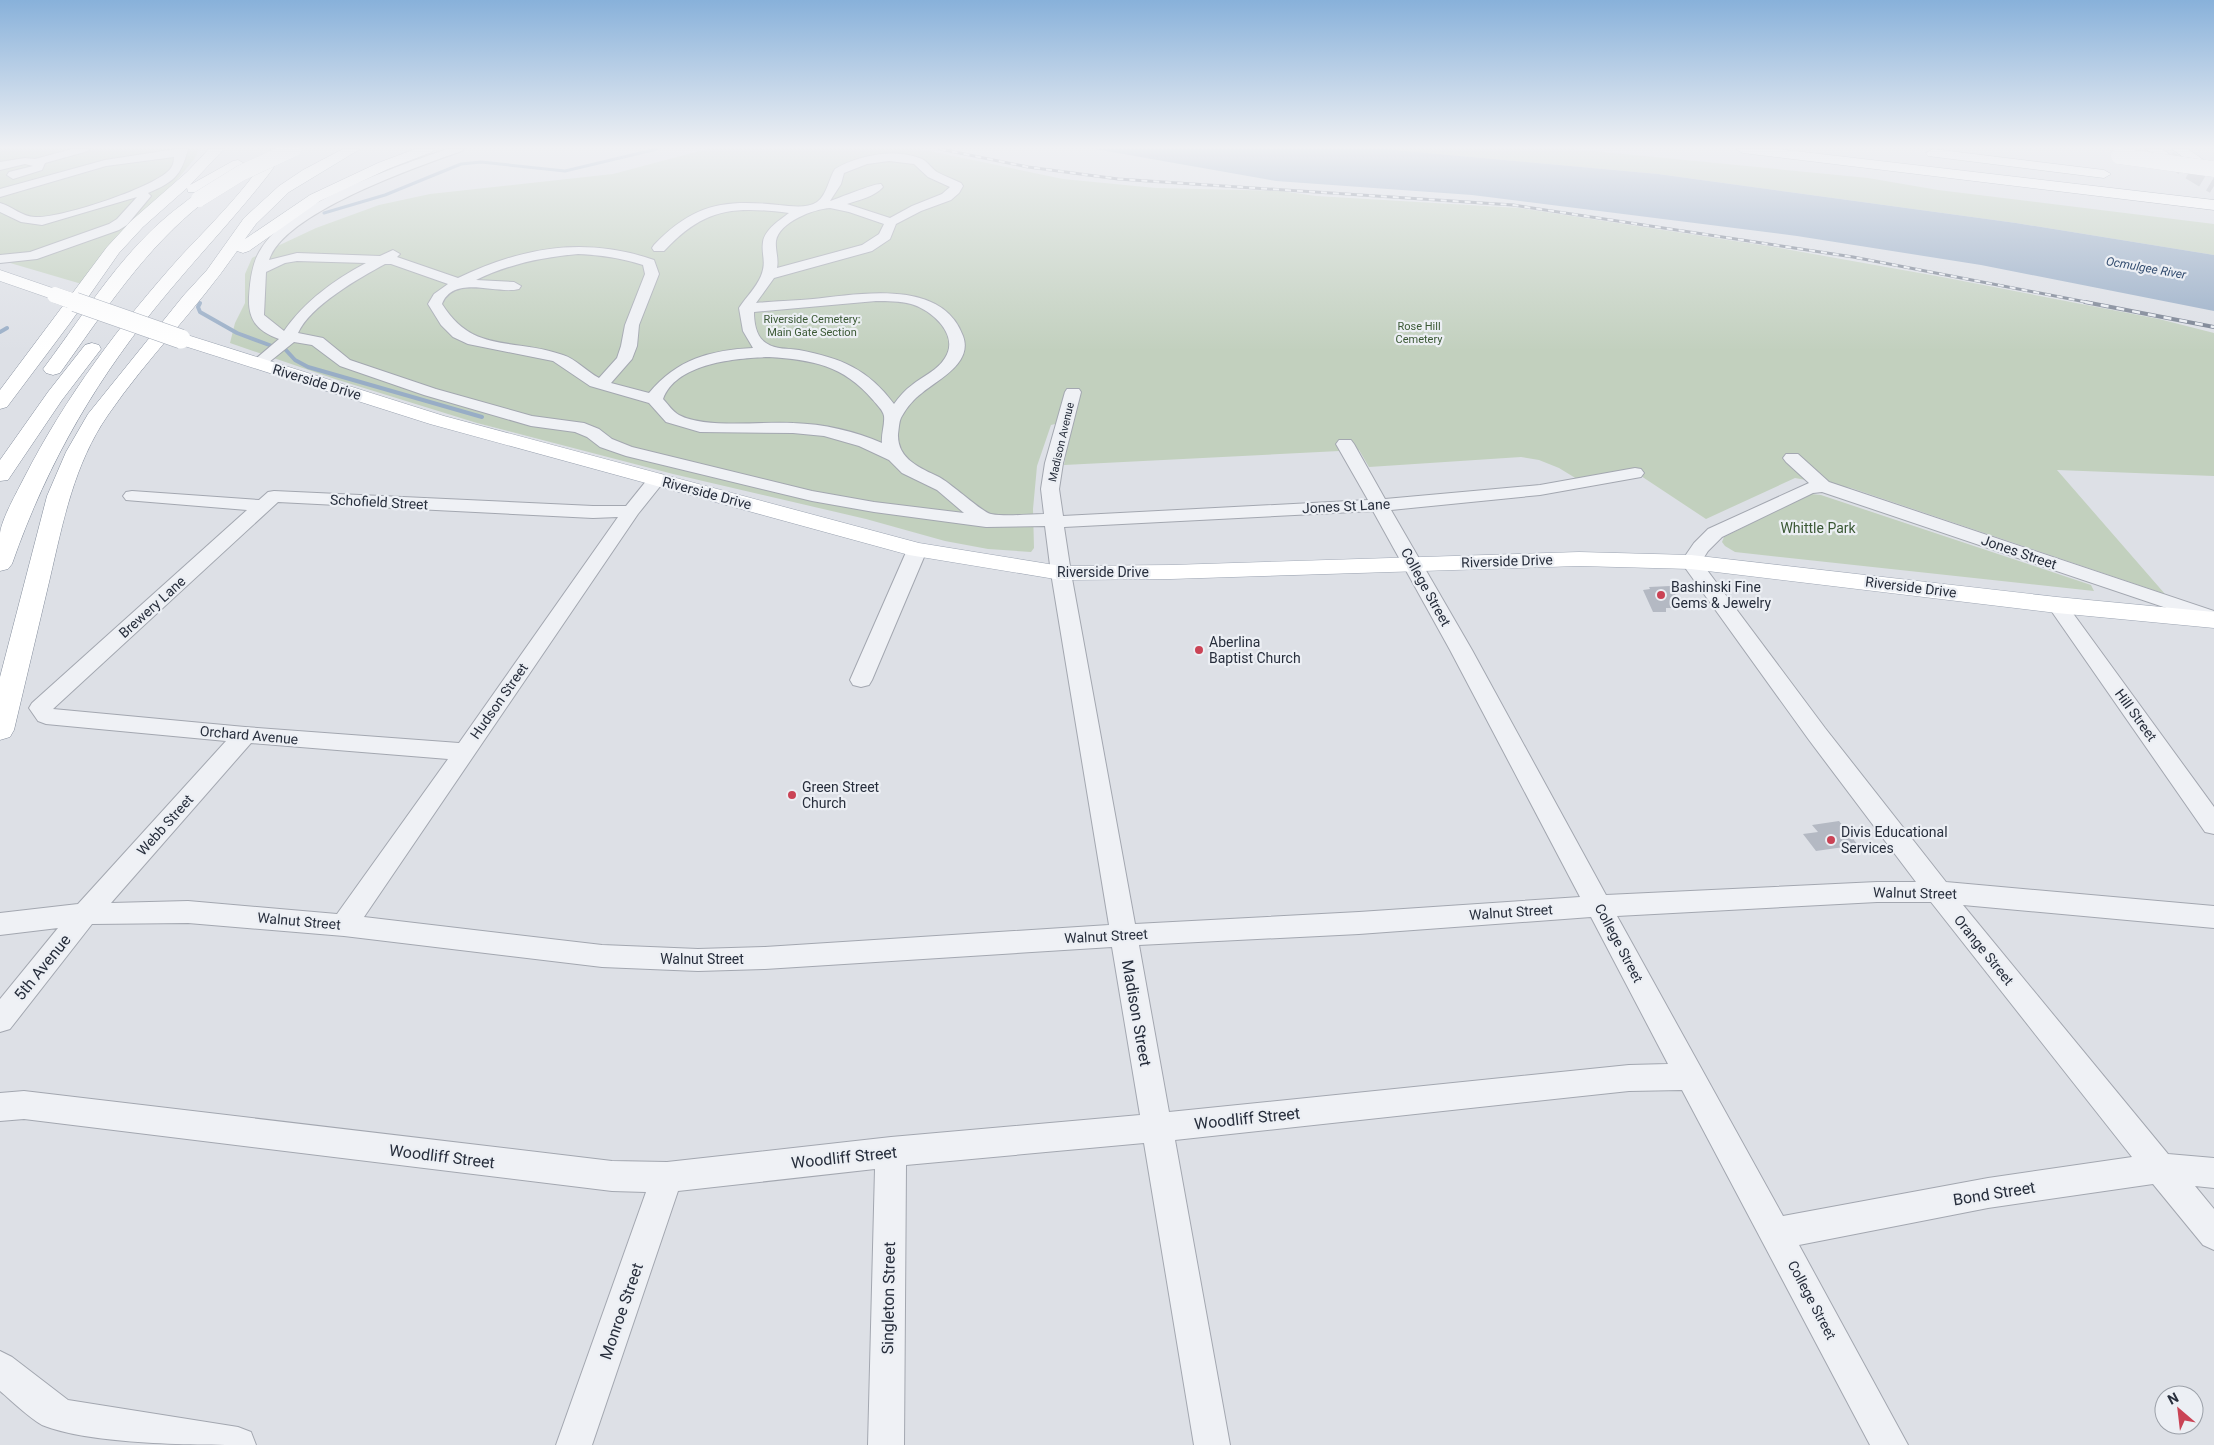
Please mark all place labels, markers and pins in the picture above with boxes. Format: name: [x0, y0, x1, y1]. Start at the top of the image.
place label: Bashinski Fine Gems & Jewelry: [1671, 579, 1771, 611]
marker: Bashinski Fine Gems & Jewelry: [1655, 589, 1667, 601]
place label: Aberlina Baptist Church: [1209, 634, 1301, 666]
marker: Aberlina Baptist Church: [1193, 644, 1205, 656]
place label: Green Street Church: [802, 779, 880, 811]
marker: Green Street Church: [786, 789, 798, 801]
place label: Divis Educational Services: [1841, 824, 1948, 856]
marker: Divis Educational Services: [1825, 834, 1837, 846]

